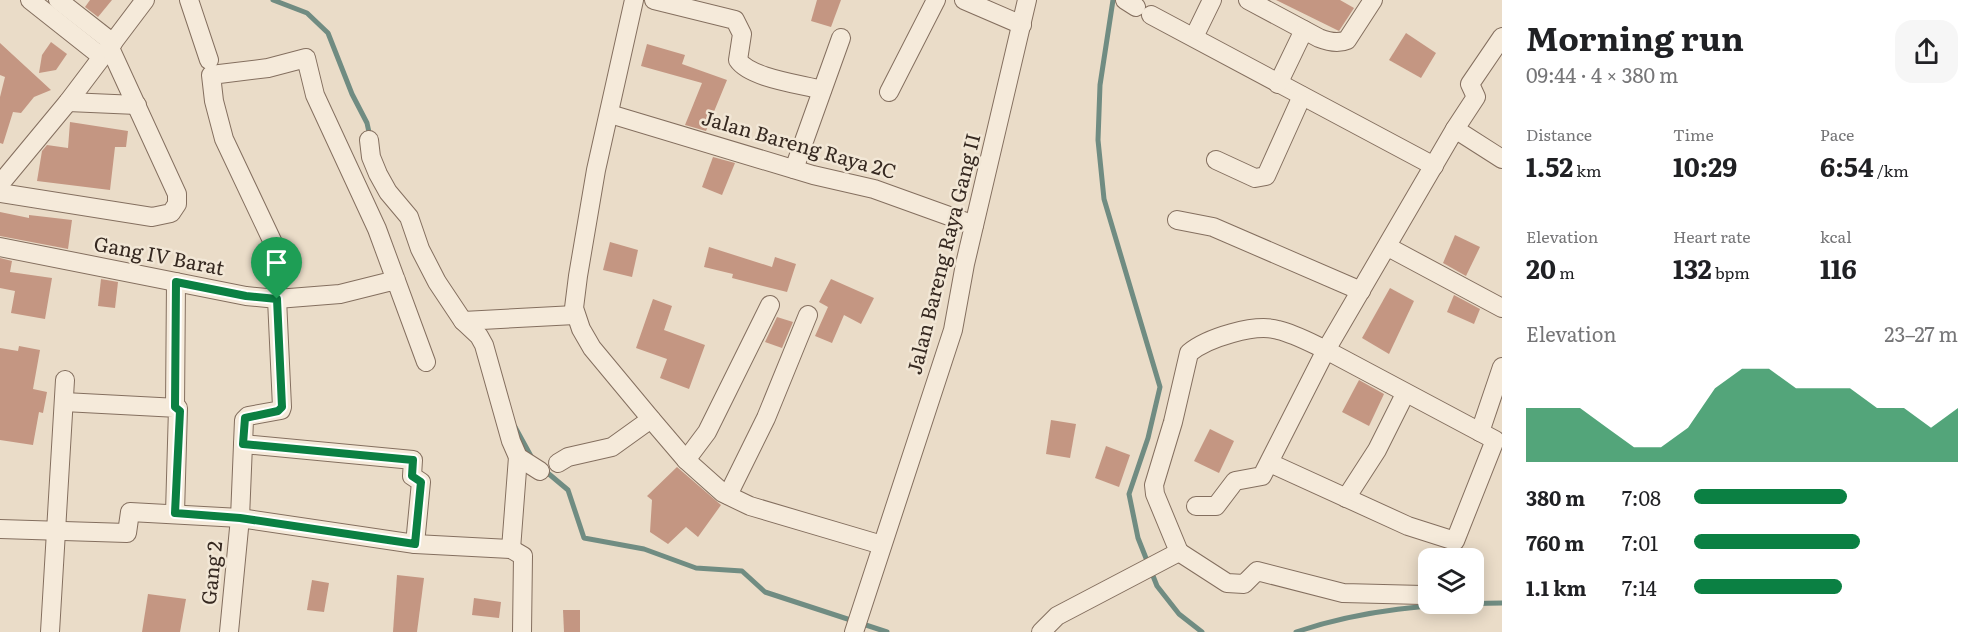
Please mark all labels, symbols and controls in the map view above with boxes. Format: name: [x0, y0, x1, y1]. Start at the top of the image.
text: Morning run: [1526, 12, 1744, 61]
button: share: [1895, 20, 1958, 83]
text: 09:44 · 4 × 380 m: [1526, 59, 1678, 89]
street label: Jalan Bareng Raya 2C: [699, 101, 900, 185]
text: Distance: [1526, 122, 1592, 146]
text: Time: [1673, 122, 1714, 146]
text: Pace: [1820, 122, 1854, 146]
street label: Jalan Bareng Raya Gang II: [898, 130, 987, 377]
text: 1.52: [1526, 146, 1573, 185]
text: 10:29: [1673, 146, 1737, 185]
text: 6:54: [1820, 146, 1874, 185]
text: km: [1573, 158, 1602, 182]
text: /km: [1874, 158, 1909, 182]
text: Elevation: [1526, 224, 1598, 248]
text: Heart rate: [1673, 224, 1751, 248]
text: kcal: [1820, 224, 1852, 248]
street label: Gang IV Barat: [92, 227, 227, 281]
pin: [251, 237, 302, 299]
icon: arrive: [260, 246, 293, 279]
text: 20: [1526, 248, 1556, 287]
text: 132: [1673, 248, 1712, 287]
text: 116: [1820, 248, 1857, 287]
text: m: [1556, 260, 1575, 284]
text: bpm: [1712, 260, 1750, 284]
text: Elevation: [1526, 318, 1616, 348]
text: 23–27 m: [1884, 318, 1958, 348]
text: 380 m: [1526, 482, 1585, 512]
text: 7:08: [1622, 482, 1661, 512]
text: 760 m: [1526, 527, 1585, 557]
text: 7:01: [1622, 527, 1658, 557]
street label: Gang 2: [192, 539, 228, 606]
map controls: [1418, 548, 1484, 614]
button: layers: [1418, 548, 1484, 614]
text: 1.1 km: [1526, 572, 1586, 602]
text: 7:14: [1622, 572, 1657, 602]

